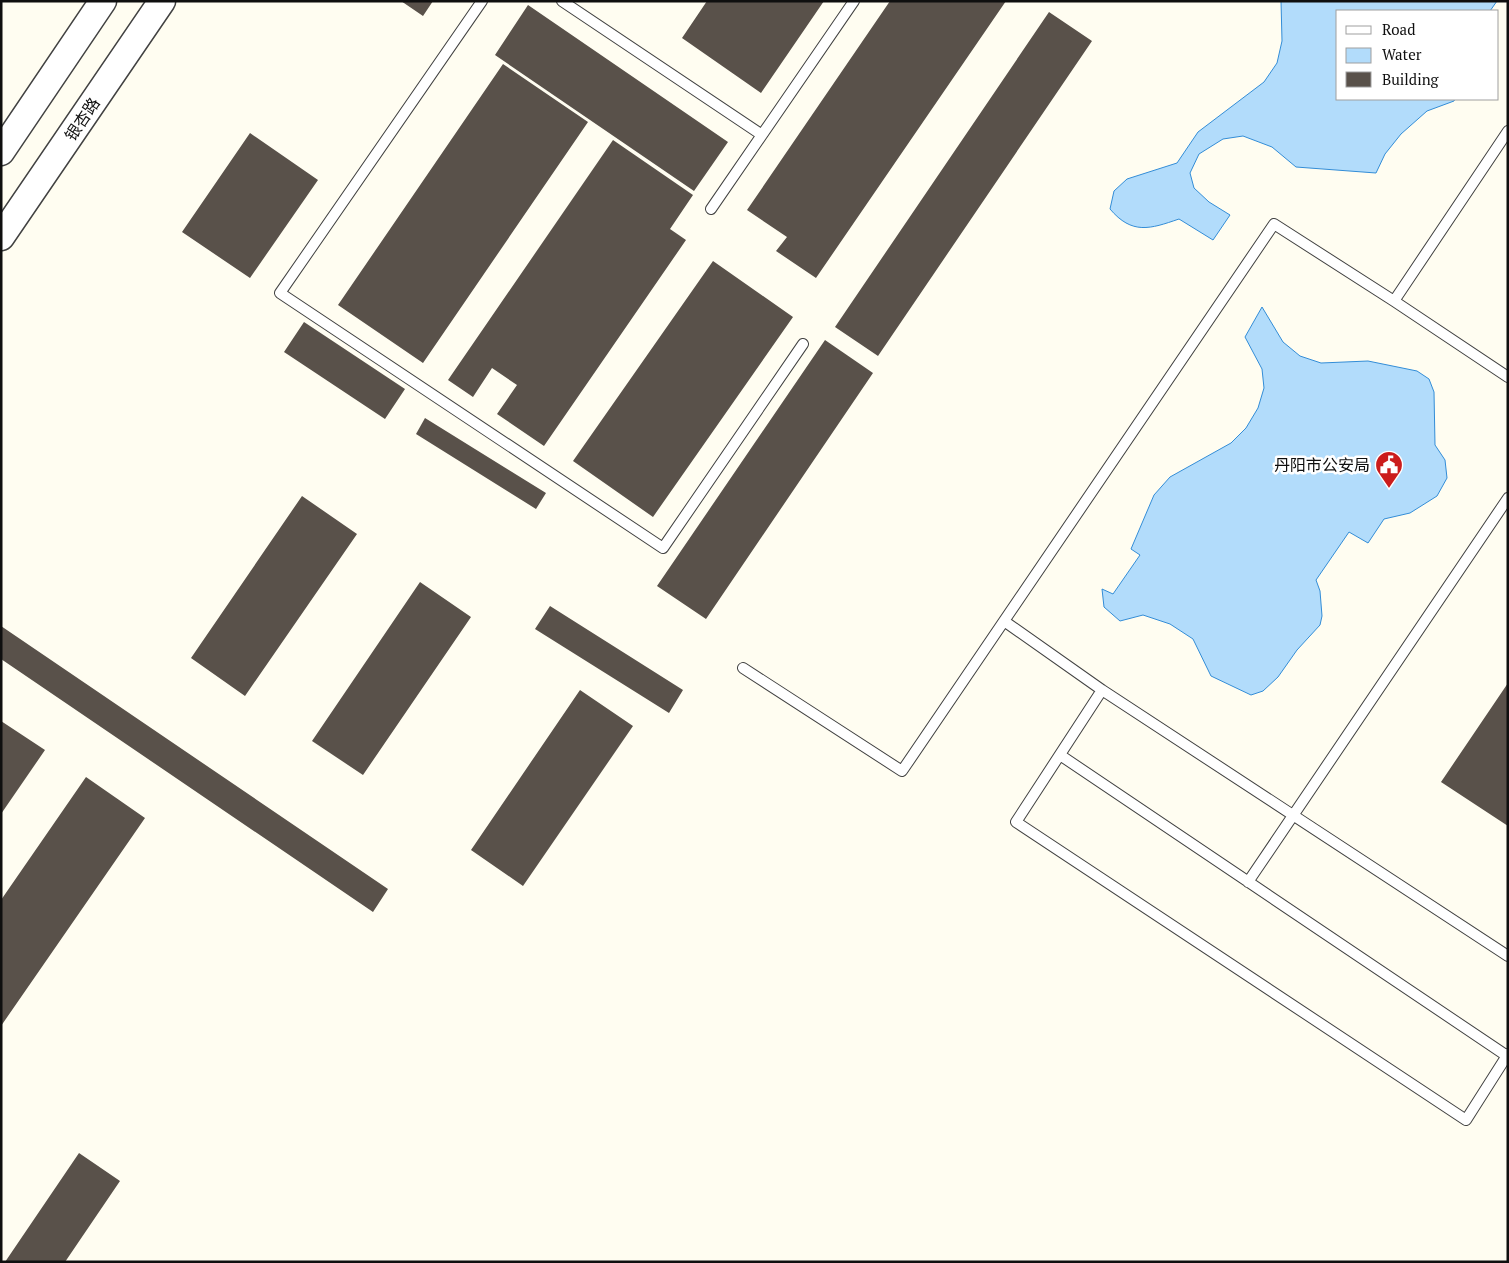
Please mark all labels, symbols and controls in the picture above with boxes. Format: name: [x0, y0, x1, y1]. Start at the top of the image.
legend: [1336, 10, 1499, 100]
text: Road: [1382, 19, 1415, 39]
text: Water: [1382, 44, 1422, 64]
text: Building: [1382, 69, 1440, 89]
street label: 银杏路: [59, 93, 105, 145]
public building icon: 丹阳市公安局: [1374, 450, 1404, 489]
place label: 丹阳市公安局: [1274, 454, 1370, 476]

